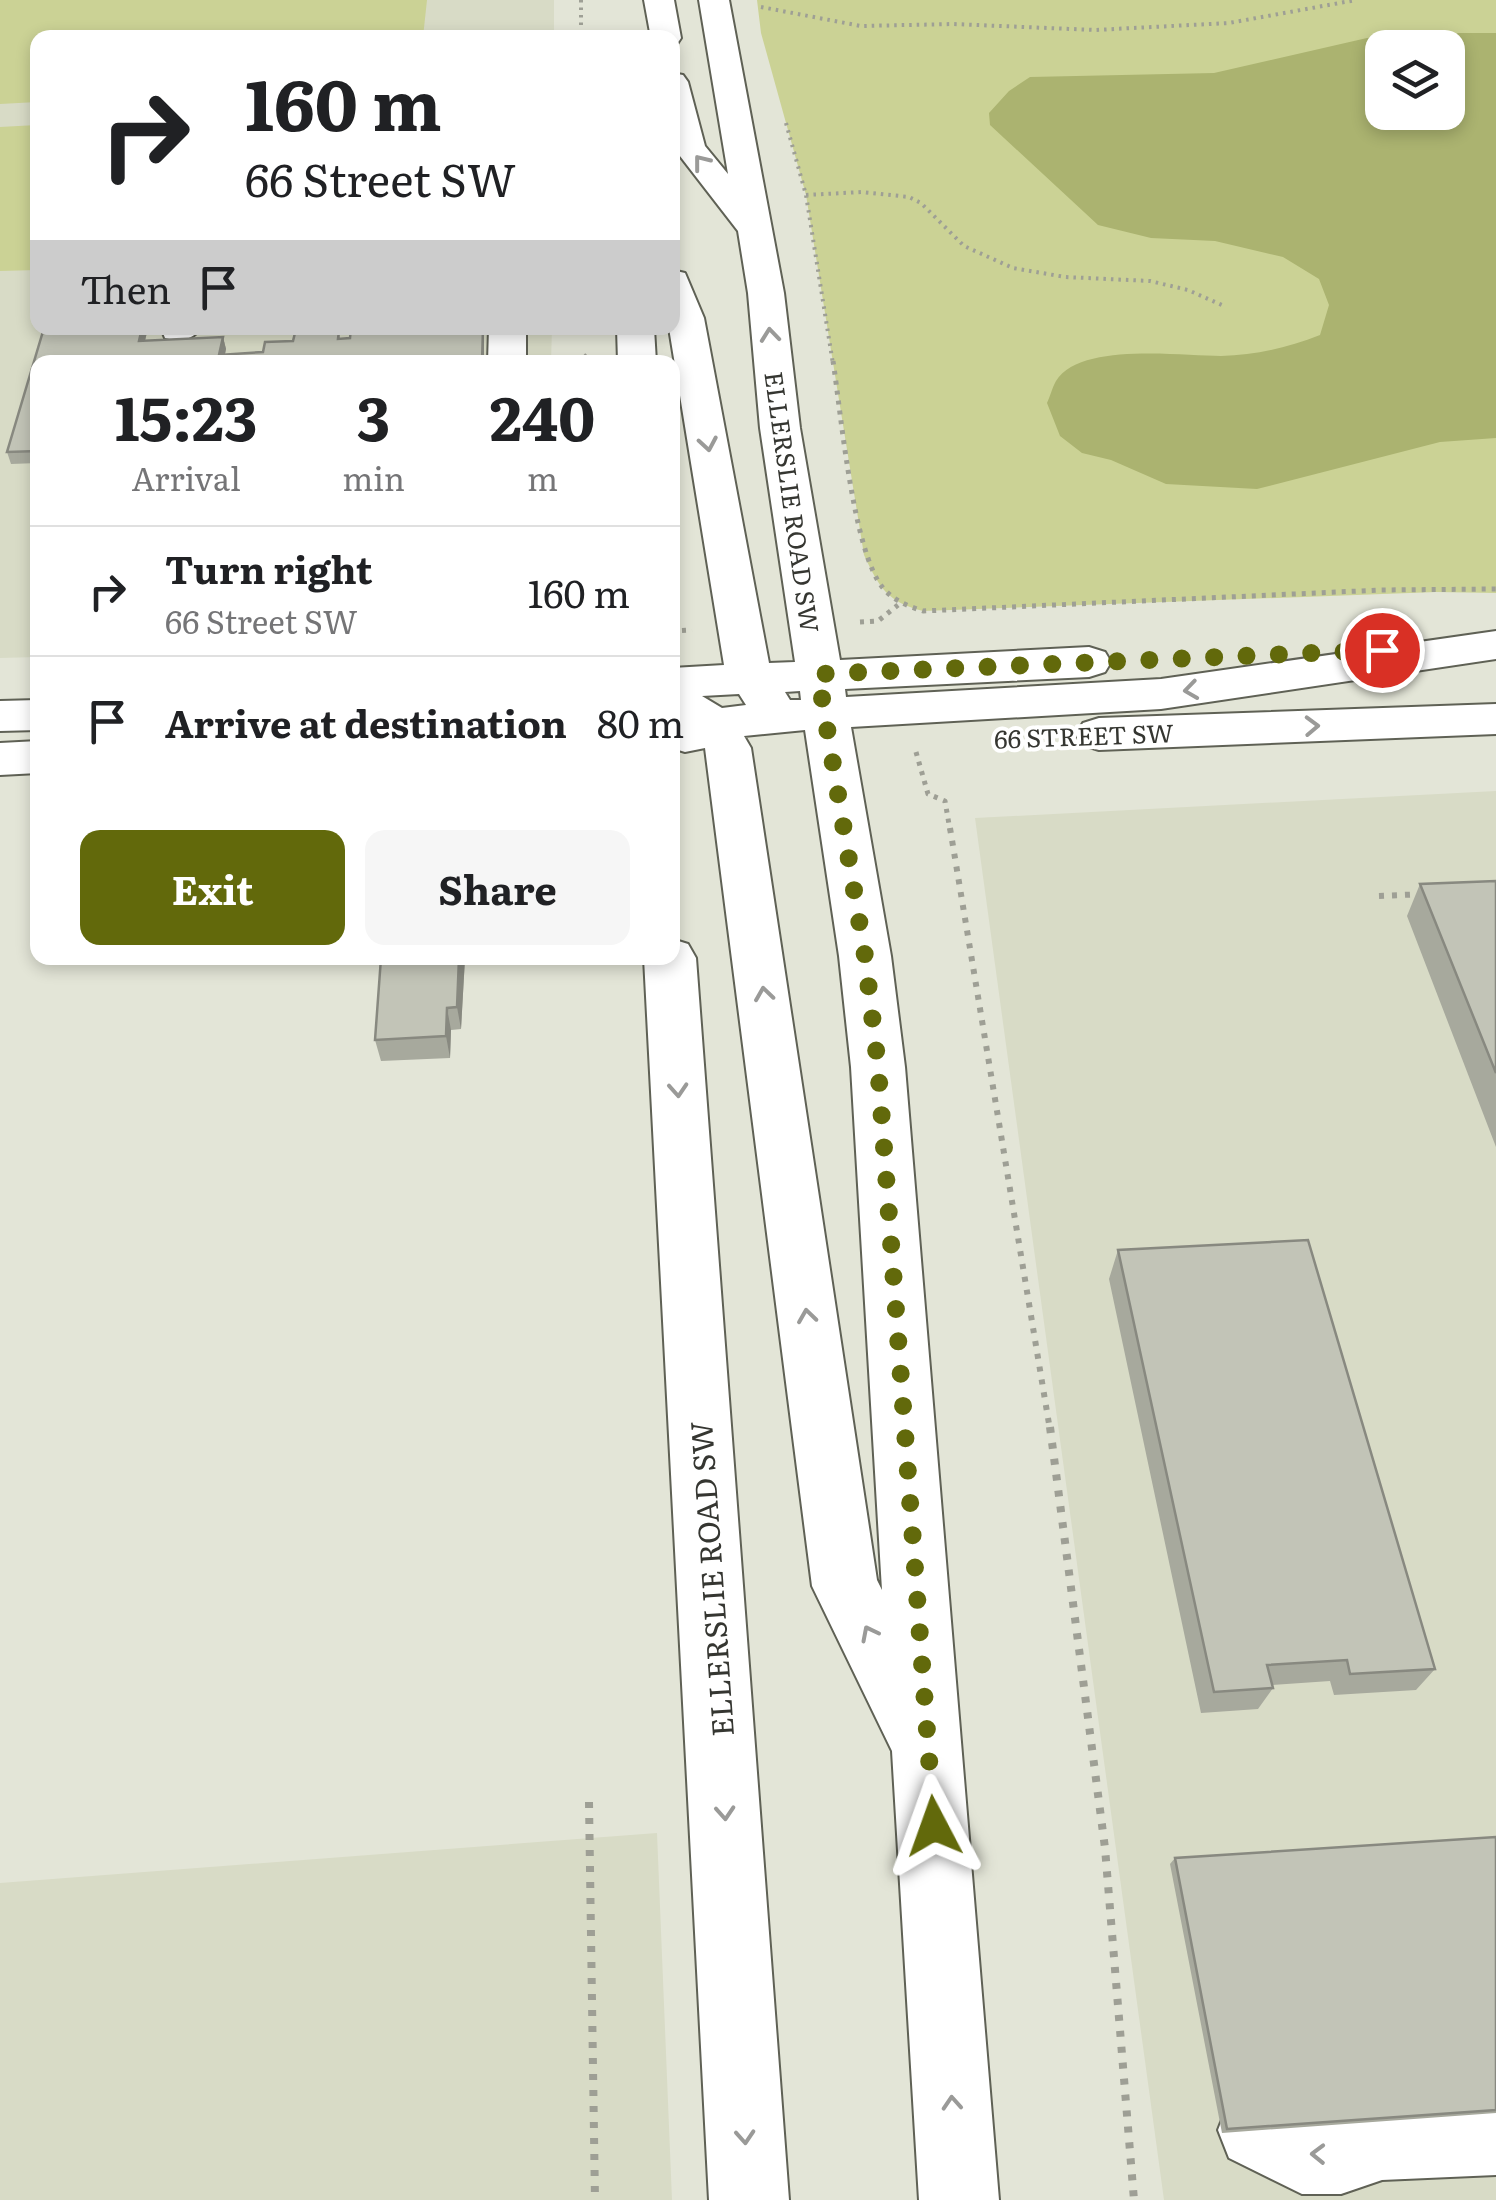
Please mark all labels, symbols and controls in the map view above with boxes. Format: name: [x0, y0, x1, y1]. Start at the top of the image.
map controls: [1365, 30, 1465, 130]
button: layers: [1365, 30, 1465, 130]
text: 160 m: [245, 49, 442, 153]
icon: right: [80, 70, 210, 200]
text: 66 Street SW: [245, 144, 516, 211]
one-way arrow: [695, 156, 713, 174]
text: Then: [80, 259, 171, 316]
icon: arrive: [191, 260, 246, 315]
one-way arrow: [760, 326, 781, 342]
street label: ELLERSLIE ROAD SW: [756, 369, 830, 635]
text: 15:23: [115, 370, 257, 459]
text: 3: [357, 370, 390, 459]
text: 240: [490, 370, 595, 459]
one-way arrow: [697, 436, 718, 453]
text: Arrival: [131, 453, 241, 501]
text: min: [342, 453, 405, 501]
text: m: [527, 453, 558, 501]
text: Turn right: [165, 539, 372, 596]
text: 160 m: [528, 563, 630, 620]
icon: right: [80, 564, 135, 619]
text: 66 Street SW: [165, 596, 358, 644]
pin: [1340, 608, 1425, 693]
icon: arrive: [1355, 623, 1410, 678]
one-way arrow: [1183, 678, 1200, 699]
text: Arrive at destination: [165, 693, 567, 750]
text: 80 m: [597, 693, 684, 750]
icon: arrive: [80, 694, 135, 749]
street label: 66 STREET SW: [994, 713, 1174, 757]
one-way arrow: [1304, 715, 1320, 736]
button: Exit: [80, 830, 345, 945]
button: Share: [365, 830, 630, 945]
one-way arrow: [754, 986, 775, 1002]
one-way arrow: [667, 1082, 689, 1098]
one-way arrow: [797, 1308, 818, 1324]
street label: ELLERSLIE ROAD SW: [677, 1420, 743, 1738]
one-way arrow: [861, 1625, 881, 1643]
position arrow: [882, 1774, 986, 1878]
one-way arrow: [714, 1805, 735, 1821]
one-way arrow: [942, 2094, 963, 2110]
one-way arrow: [734, 2129, 755, 2145]
one-way arrow: [1309, 2143, 1324, 2165]

